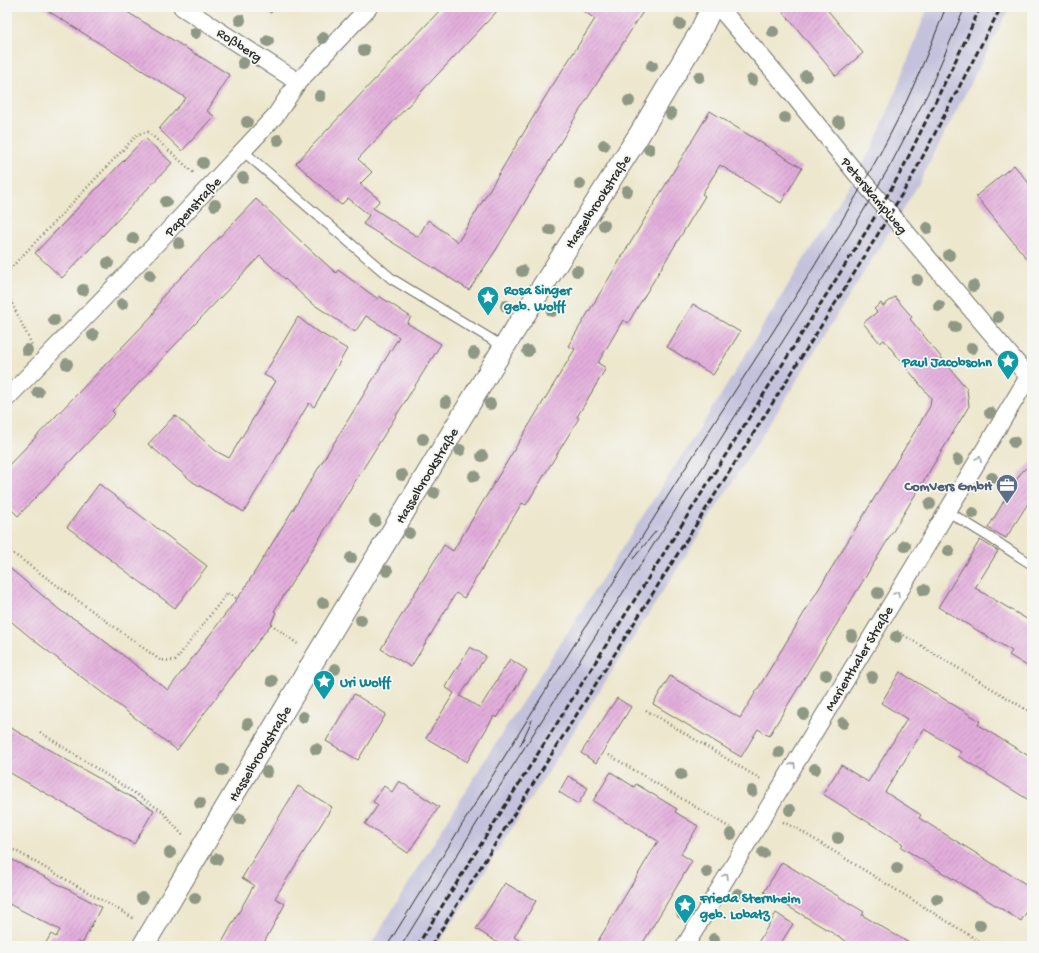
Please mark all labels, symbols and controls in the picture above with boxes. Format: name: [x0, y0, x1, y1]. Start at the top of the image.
street label: Roßberg: [213, 25, 265, 67]
street label: Hasselbrookstraße: [562, 151, 636, 253]
street label: Peterskampweg: [835, 154, 910, 238]
street label: Papenstraße: [161, 174, 226, 242]
place label: Rosa Singer geb. Wolff: [503, 283, 573, 316]
place icon: Rosa Singer geb. Wolff: [475, 284, 501, 317]
place icon: Paul Jacobsohn: [995, 348, 1021, 381]
place label: Paul Jacobsohn: [901, 355, 992, 372]
street label: Hasselbrookstraße: [393, 425, 464, 527]
one-way arrow: [974, 456, 982, 463]
office icon: ComVers GmbH: [994, 472, 1020, 505]
place label: ComVers GmbH: [904, 479, 993, 496]
one-way arrow: [892, 591, 900, 598]
street label: Marienthaler Straße: [822, 603, 899, 715]
place icon: Uri Wolff: [311, 668, 337, 701]
place label: Uri Wolff: [340, 675, 392, 692]
street label: Hasselbrookstraße: [226, 703, 297, 805]
one-way arrow: [789, 762, 796, 769]
one-way arrow: [722, 873, 729, 880]
place label: Frieda Sternheim geb. Lobatz: [699, 891, 801, 924]
place icon: Frieda Sternheim geb. Lobatz: [672, 892, 698, 925]

